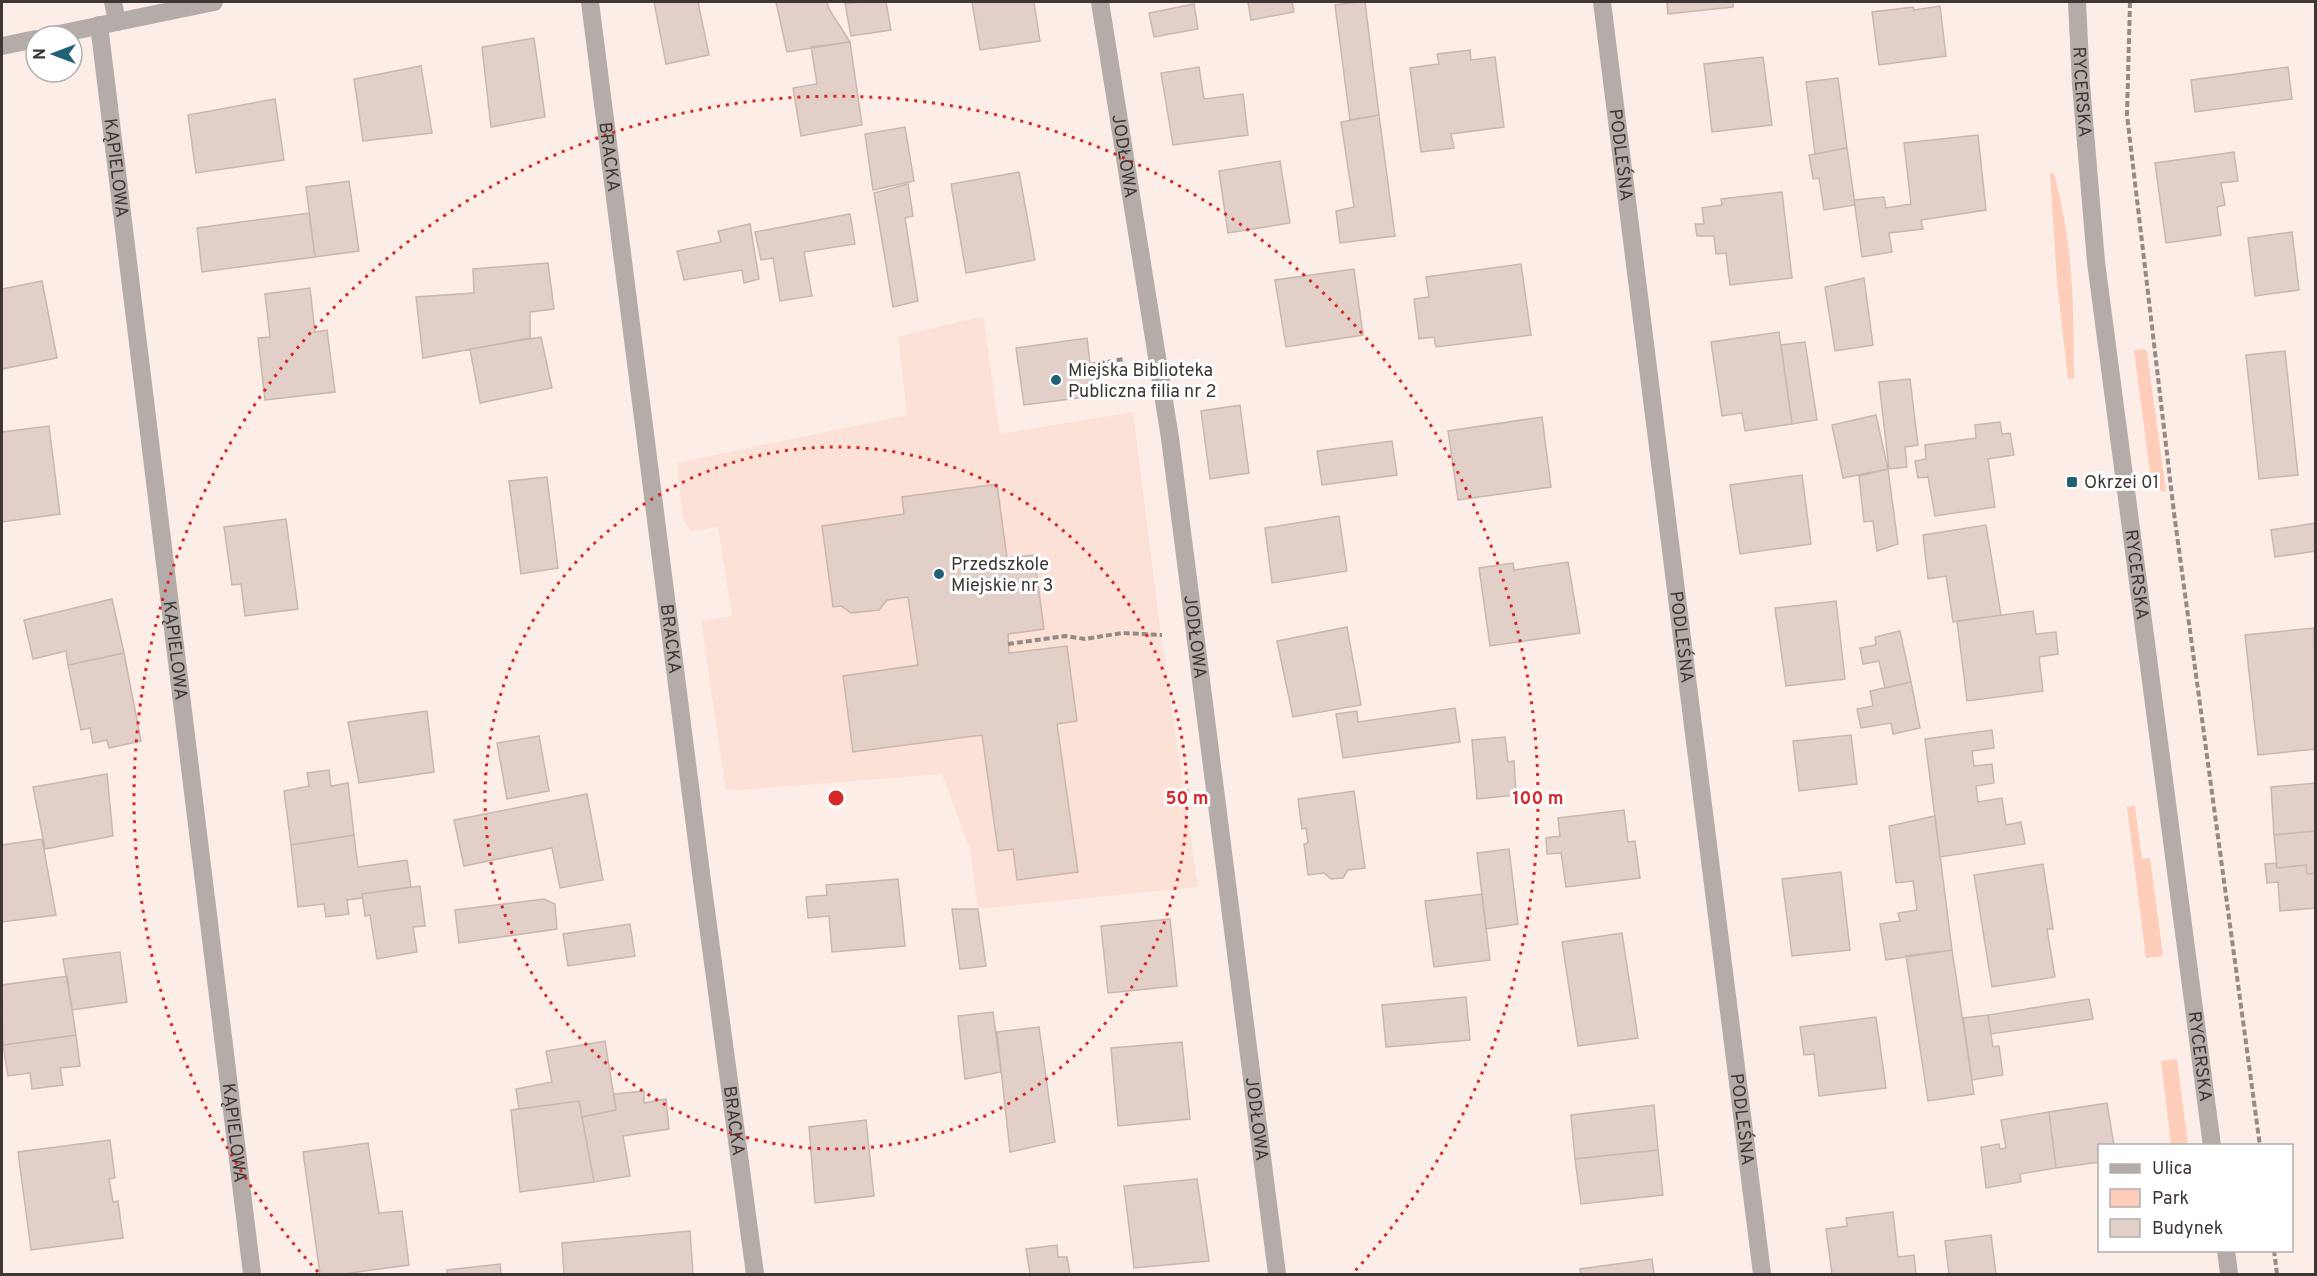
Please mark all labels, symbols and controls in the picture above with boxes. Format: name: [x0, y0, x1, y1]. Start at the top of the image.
north arrow: [24, 24, 84, 84]
street label: RYCERSKA: [2066, 46, 2095, 138]
text: N: [31, 48, 51, 60]
street label: PODLEŚNA: [1603, 108, 1637, 202]
street label: JODŁOWA: [1105, 113, 1141, 200]
street label: KĄPIELOWA: [98, 117, 133, 219]
street label: BRACKA: [592, 121, 624, 193]
place label: Miejska Biblioteka Publiczna filia nr 2: [1068, 360, 1217, 404]
marker: Miejska Biblioteka Publiczna filia nr 2: [1049, 373, 1063, 387]
place label: Okrzei 01: [2084, 472, 2159, 495]
marker: Okrzei 01: [2065, 475, 2079, 489]
street label: RYCERSKA: [2118, 528, 2153, 621]
place label: Przedszkole Miejskie nr 3: [951, 554, 1053, 598]
marker: Przedszkole Miejskie nr 3: [932, 567, 946, 581]
street label: PODLEŚNA: [1663, 590, 1698, 685]
street label: JODŁOWA: [1177, 594, 1211, 680]
street label: KĄPIELOWA: [157, 600, 192, 702]
street label: BRACKA: [654, 603, 686, 675]
centre of rings: [826, 788, 846, 808]
text: 50 m: [1165, 788, 1209, 811]
text: 100 m: [1512, 788, 1564, 811]
street label: RYCERSKA: [2181, 1010, 2216, 1103]
street label: PODLEŚNA: [1724, 1072, 1758, 1167]
street label: JODŁOWA: [1239, 1076, 1272, 1162]
street label: KĄPIELOWA: [216, 1082, 251, 1184]
street label: BRACKA: [717, 1085, 749, 1157]
legend: [2098, 1144, 2293, 1252]
text: Ulica: [2152, 1158, 2192, 1181]
text: Park: [2152, 1188, 2189, 1211]
text: Budynek: [2152, 1218, 2223, 1241]

